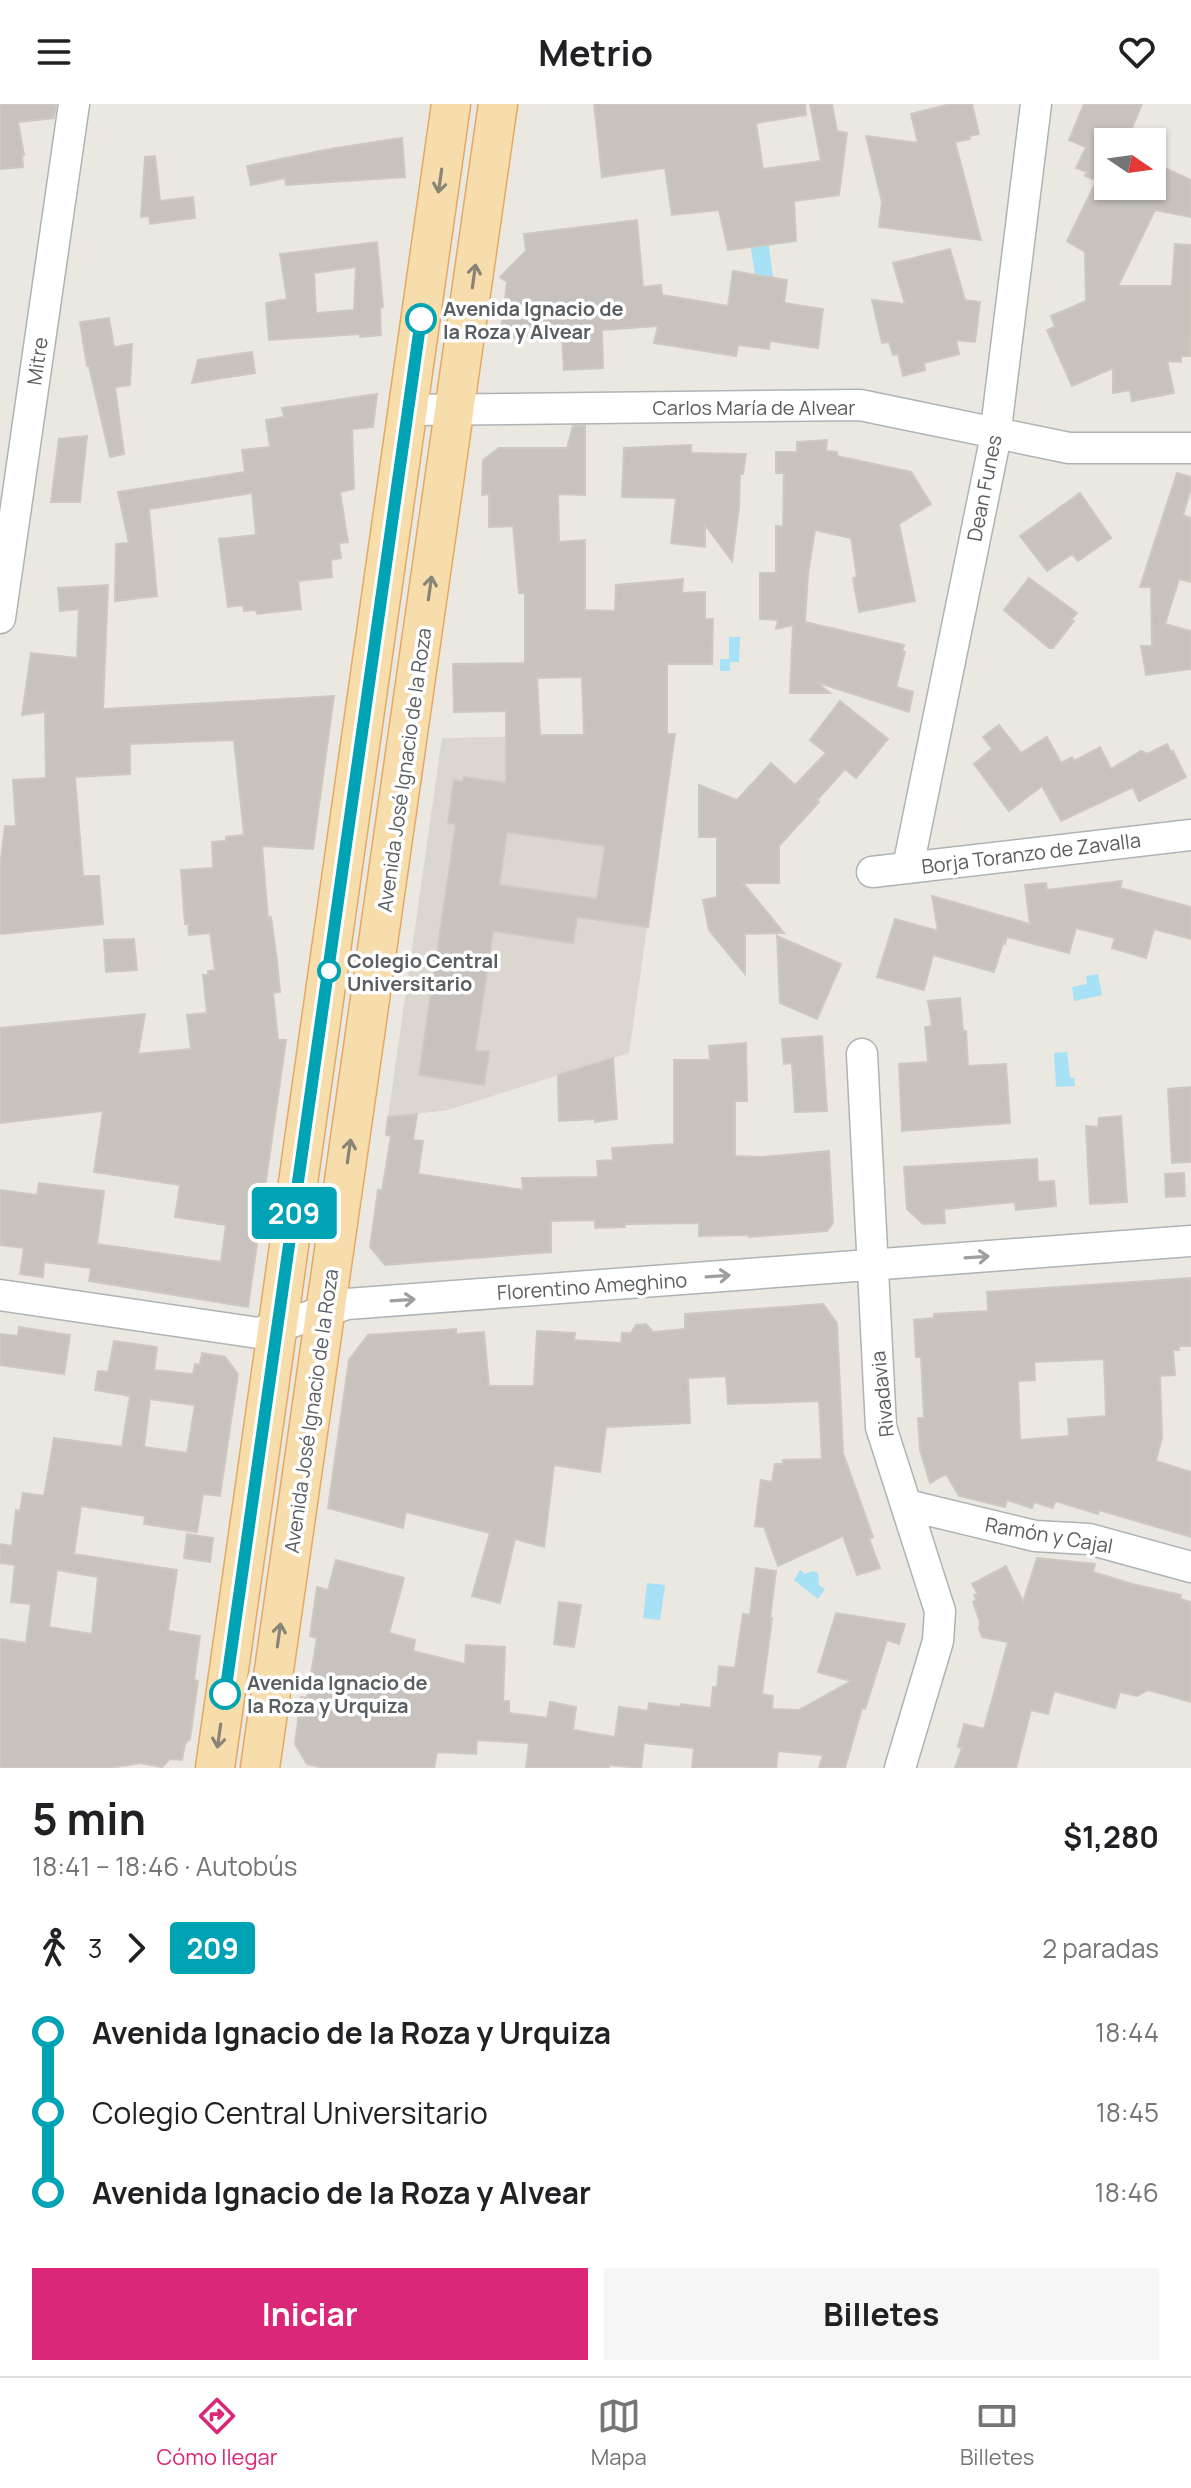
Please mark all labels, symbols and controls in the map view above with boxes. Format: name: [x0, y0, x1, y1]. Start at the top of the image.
text: Metrio: [538, 28, 653, 77]
icon: menu: [32, 30, 76, 74]
icon: heart: [1115, 30, 1159, 74]
north arrow: [1094, 128, 1166, 200]
map controls: [1094, 128, 1166, 200]
one-way arrow: [432, 168, 447, 193]
one-way arrow: [466, 264, 481, 290]
place label: Avenida Ignacio de la Roza y Alvear: [443, 295, 624, 345]
marker: Avenida Ignacio de la Roza y Alvear: [406, 304, 436, 334]
street label: Mitre: [20, 335, 54, 387]
street label: Carlos María de Alvear: [653, 394, 855, 421]
street label: Dean Funes: [960, 432, 1008, 544]
one-way arrow: [423, 576, 438, 602]
street label: Avenida José Ignacio de la Roza: [371, 626, 437, 914]
street label: Borja Toranzo de Zavalla: [920, 826, 1142, 880]
place label: Colegio Central Universitario: [347, 947, 499, 997]
marker: Colegio Central Universitario: [318, 960, 340, 982]
one-way arrow: [342, 1138, 357, 1164]
line badge: 209: [248, 1187, 340, 1239]
text: 209: [268, 1194, 320, 1232]
one-way arrow: [963, 1249, 990, 1264]
street label: Florentino Ameghino: [496, 1266, 688, 1306]
street label: Avenida José Ignacio de la Roza: [278, 1267, 344, 1555]
one-way arrow: [704, 1268, 731, 1283]
one-way arrow: [389, 1292, 415, 1307]
street label: Rivadavia: [864, 1350, 900, 1438]
street label: Ramón y Cajal: [983, 1510, 1115, 1560]
one-way arrow: [272, 1623, 287, 1649]
place label: Avenida Ignacio de la Roza y Urquiza: [247, 1669, 428, 1719]
marker: Avenida Ignacio de la Roza y Urquiza: [210, 1679, 240, 1709]
one-way arrow: [211, 1723, 226, 1749]
text: 5 min: [32, 1788, 146, 1848]
text: $1,280: [1063, 1816, 1159, 1857]
text: 18:41 – 18:46 · Autobús: [32, 1848, 297, 1884]
icon: walk: [32, 1926, 76, 1970]
icon: forward: [114, 1926, 158, 1970]
text: 209: [186, 1929, 239, 1967]
text: 3: [88, 1930, 102, 1966]
text: 2 paradas: [1042, 1930, 1159, 1966]
text: Avenida Ignacio de la Roza y Urquiza: [92, 2012, 611, 2053]
text: 18:44: [1095, 2014, 1159, 2050]
text: Colegio Central Universitario: [92, 2092, 488, 2133]
text: 18:45: [1096, 2094, 1159, 2130]
text: Avenida Ignacio de la Roza y Alvear: [92, 2172, 591, 2213]
text: 18:46: [1095, 2174, 1159, 2210]
button: Iniciar: [32, 2268, 588, 2360]
button: Billetes: [604, 2268, 1159, 2360]
tab: Cómo llegar: [157, 2394, 278, 2472]
tab: Mapa: [591, 2394, 647, 2472]
tab: Billetes: [960, 2394, 1034, 2472]

